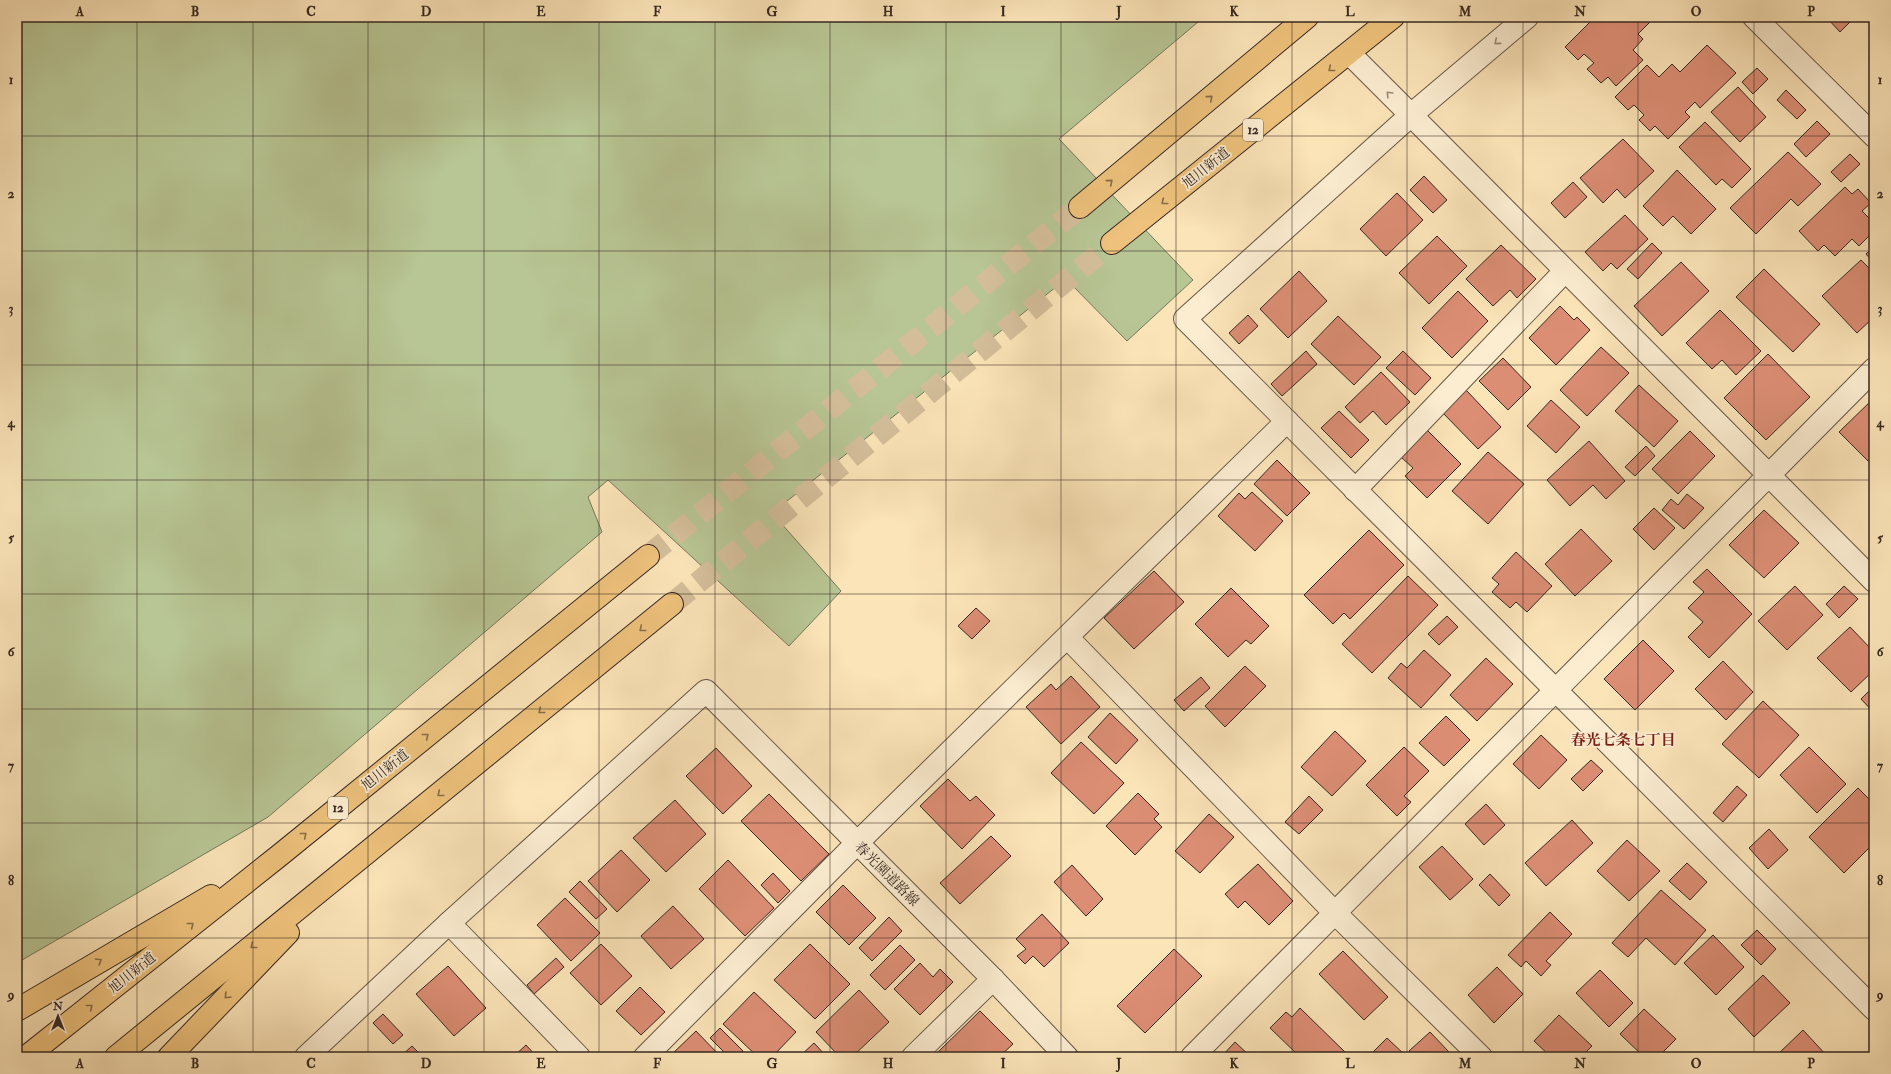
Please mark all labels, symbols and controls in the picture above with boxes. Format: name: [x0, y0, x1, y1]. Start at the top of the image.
text: A: [75, 4, 85, 20]
text: B: [191, 4, 199, 20]
text: C: [306, 4, 316, 20]
text: D: [421, 4, 432, 20]
text: E: [536, 4, 546, 20]
text: F: [653, 4, 662, 20]
text: G: [767, 4, 778, 20]
text: H: [883, 4, 894, 20]
text: I: [1000, 4, 1006, 20]
text: J: [1115, 4, 1122, 21]
text: K: [1229, 4, 1239, 20]
text: L: [1345, 4, 1355, 20]
text: M: [1458, 4, 1472, 20]
text: N: [1573, 4, 1586, 20]
text: O: [1691, 4, 1702, 20]
text: P: [1807, 4, 1815, 20]
one-way arrow: [1495, 38, 1502, 45]
one-way arrow: [1328, 64, 1335, 71]
text: 1: [9, 72, 14, 88]
text: 1: [1878, 72, 1883, 88]
one-way arrow: [1386, 91, 1394, 99]
one-way arrow: [1205, 96, 1212, 103]
road number: 12: [1243, 119, 1263, 141]
street label: 旭川新道: [1179, 144, 1233, 192]
one-way arrow: [1105, 179, 1113, 186]
text: 2: [8, 186, 15, 202]
text: 2: [1877, 186, 1884, 202]
one-way arrow: [1161, 197, 1168, 204]
text: 3: [9, 301, 14, 317]
text: 3: [1878, 301, 1883, 317]
text: 4: [6, 415, 15, 431]
text: 4: [1875, 415, 1884, 431]
text: 5: [8, 530, 14, 546]
text: 5: [1877, 530, 1883, 546]
one-way arrow: [639, 624, 646, 631]
text: 6: [8, 644, 16, 660]
text: 6: [1877, 644, 1885, 660]
one-way arrow: [538, 707, 546, 714]
district label: 春光七条七丁目: [1570, 731, 1676, 750]
one-way arrow: [422, 733, 429, 740]
street label: 旭川新道: [358, 746, 412, 794]
text: 7: [8, 758, 15, 774]
text: 7: [1877, 758, 1884, 774]
one-way arrow: [438, 789, 445, 796]
road number: 12: [328, 797, 348, 819]
one-way arrow: [299, 833, 306, 840]
street label: 春光園道路線: [851, 838, 923, 910]
text: 8: [8, 873, 14, 889]
text: 8: [1877, 873, 1883, 889]
one-way arrow: [187, 923, 194, 930]
one-way arrow: [250, 942, 257, 949]
street label: 旭川新道: [105, 949, 159, 997]
one-way arrow: [95, 959, 102, 966]
text: 9: [6, 987, 15, 1003]
text: 9: [1875, 987, 1884, 1003]
one-way arrow: [224, 991, 232, 999]
north arrow: [38, 996, 78, 1036]
text: N: [52, 1000, 64, 1013]
one-way arrow: [85, 1004, 92, 1011]
text: A: [75, 1056, 85, 1072]
text: B: [191, 1056, 199, 1072]
text: C: [306, 1056, 316, 1072]
text: D: [421, 1056, 432, 1072]
text: E: [536, 1056, 546, 1072]
text: F: [653, 1056, 662, 1072]
text: G: [767, 1056, 778, 1072]
text: H: [883, 1056, 894, 1072]
text: I: [1000, 1056, 1006, 1072]
text: J: [1115, 1056, 1122, 1073]
text: K: [1229, 1056, 1239, 1072]
text: L: [1345, 1056, 1355, 1072]
text: M: [1458, 1056, 1472, 1072]
text: N: [1573, 1056, 1586, 1072]
text: O: [1691, 1056, 1702, 1072]
text: P: [1807, 1056, 1815, 1072]

